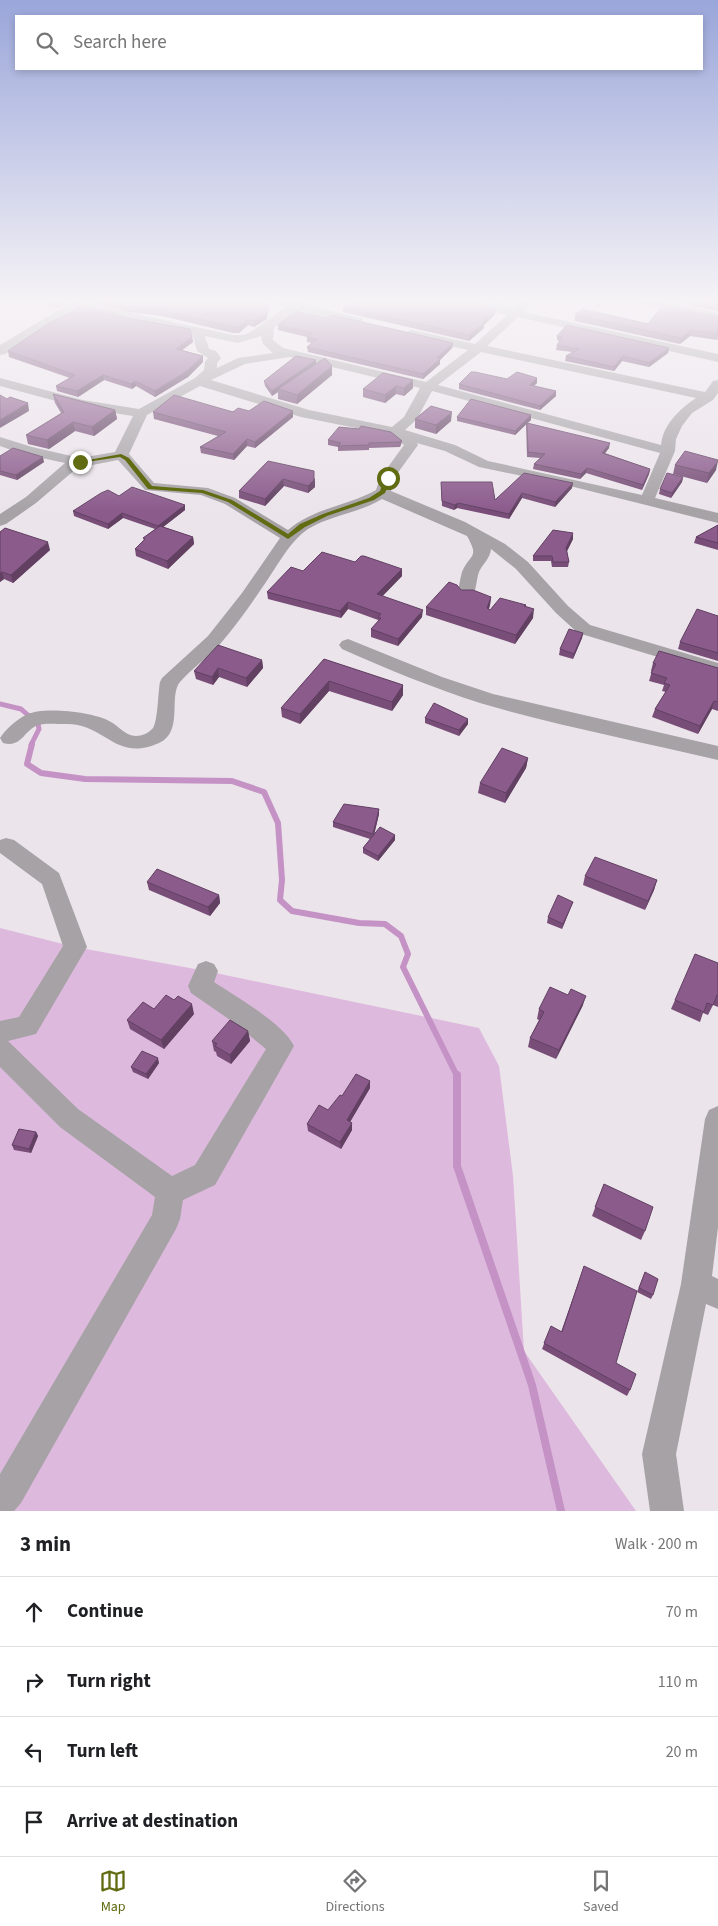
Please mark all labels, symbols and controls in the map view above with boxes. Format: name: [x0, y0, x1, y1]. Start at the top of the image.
search box: [15, 15, 703, 70]
icon: search: [33, 29, 61, 57]
text: Search here: [73, 29, 167, 56]
route end: [69, 451, 92, 474]
route start: [377, 467, 400, 490]
text: 3 min: [20, 1529, 71, 1559]
text: Walk · 200 m: [615, 1533, 698, 1555]
icon: ahead: [20, 1598, 48, 1626]
text: Continue: [67, 1598, 144, 1625]
text: 70 m: [666, 1601, 698, 1623]
icon: right: [20, 1668, 48, 1696]
text: Turn right: [67, 1668, 151, 1695]
text: 110 m: [658, 1671, 698, 1693]
icon: left: [20, 1738, 48, 1766]
text: Turn left: [67, 1738, 138, 1765]
text: 20 m: [666, 1741, 698, 1763]
icon: arrive: [20, 1808, 48, 1836]
text: Arrive at destination: [67, 1808, 238, 1835]
tab: Map: [99, 1867, 127, 1917]
tab: Directions: [325, 1867, 385, 1917]
tab: Saved: [583, 1867, 619, 1917]

